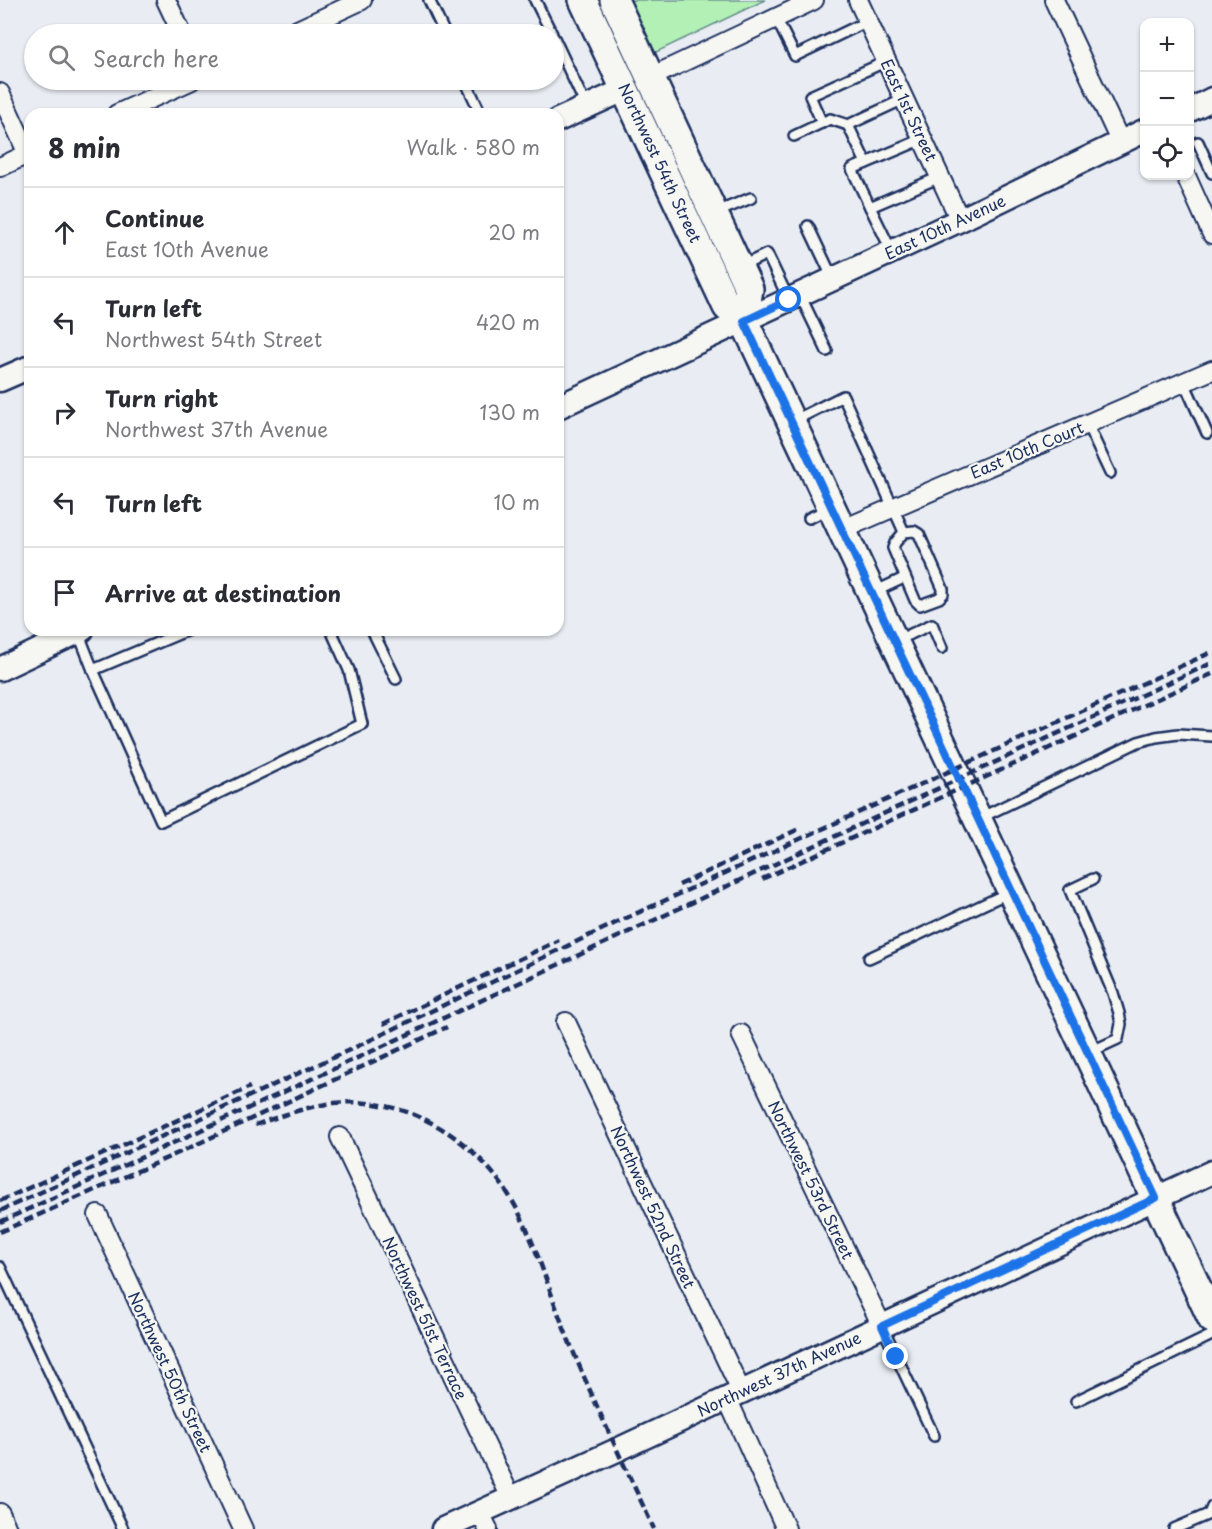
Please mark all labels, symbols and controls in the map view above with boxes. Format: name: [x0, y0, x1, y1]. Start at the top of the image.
map controls: [1140, 18, 1194, 180]
button: +: [1140, 18, 1194, 72]
search box: [24, 24, 564, 90]
icon: search: [45, 41, 78, 74]
text: Search here: [93, 41, 219, 74]
street label: East 1st Street: [876, 54, 944, 165]
button: −: [1140, 72, 1194, 126]
street label: Northwest 54th Street: [613, 79, 709, 247]
button: locate: [1140, 126, 1194, 180]
text: 8 min: [48, 128, 121, 167]
text: Walk · 580 m: [406, 132, 540, 162]
street label: East 10th Avenue: [880, 187, 1009, 265]
text: Continue: [105, 201, 204, 234]
icon: ahead: [48, 216, 81, 249]
text: 20 m: [488, 217, 540, 247]
text: East 10th Avenue: [105, 234, 269, 264]
route start: [775, 286, 801, 312]
text: Turn left: [105, 291, 202, 324]
icon: left: [48, 306, 81, 339]
text: 420 m: [476, 307, 540, 337]
text: Northwest 54th Street: [105, 324, 322, 354]
text: Turn right: [105, 381, 218, 414]
icon: right: [48, 396, 81, 429]
text: 130 m: [480, 397, 540, 427]
text: Northwest 37th Avenue: [105, 414, 328, 444]
street label: East 10th Court: [966, 414, 1087, 484]
icon: left: [48, 486, 81, 519]
text: Turn left: [105, 486, 202, 519]
text: 10 m: [493, 487, 540, 517]
icon: arrive: [48, 576, 81, 609]
text: Arrive at destination: [105, 576, 341, 609]
street label: Northwest 53rd Street: [763, 1096, 861, 1263]
street label: Northwest 52nd Street: [606, 1121, 702, 1292]
street label: Northwest 51st Terrace: [377, 1232, 474, 1403]
street label: Northwest 50th Street: [123, 1287, 219, 1456]
street label: Northwest 37th Avenue: [693, 1324, 865, 1422]
route end: [882, 1343, 908, 1369]

